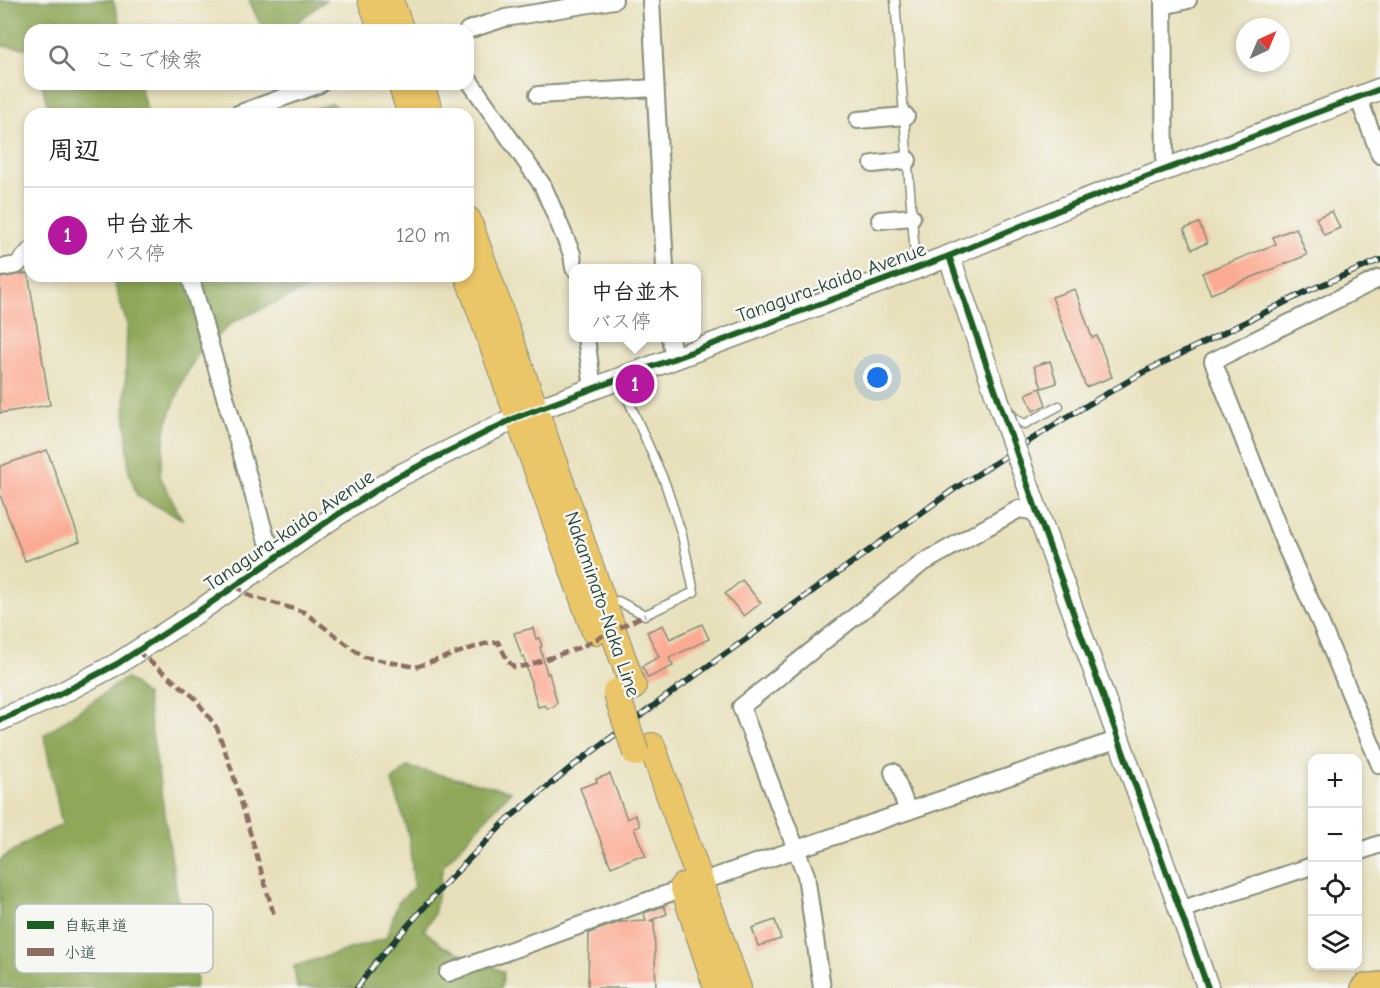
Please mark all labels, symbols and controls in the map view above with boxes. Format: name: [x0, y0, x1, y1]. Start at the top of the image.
north arrow: [1236, 18, 1290, 72]
search box: [24, 24, 474, 90]
icon: search: [45, 41, 78, 74]
text: ここで検索: [93, 47, 203, 73]
text: 周辺: [48, 136, 100, 166]
text: 中台並木: [105, 211, 193, 237]
text: 1: [64, 224, 71, 247]
text: 120 m: [396, 224, 450, 247]
street label: Tanagura-kaido Avenue: [733, 237, 929, 327]
text: バス停: [105, 242, 165, 265]
popup: [569, 264, 701, 342]
text: 中台並木: [591, 279, 679, 305]
text: バス停: [591, 310, 651, 333]
pin: 1: [616, 362, 654, 406]
your location: [863, 363, 892, 392]
street label: Tanagura-kaido Avenue: [200, 465, 379, 596]
street label: Nakaminato-Naka Line: [560, 508, 645, 700]
map controls: [1308, 754, 1362, 970]
button: +: [1308, 754, 1362, 808]
button: −: [1308, 808, 1362, 862]
button: locate: [1308, 862, 1362, 916]
legend: [15, 904, 213, 973]
button: layers: [1308, 916, 1362, 970]
text: 自転車道: [64, 917, 128, 935]
text: 小道: [64, 944, 96, 962]

